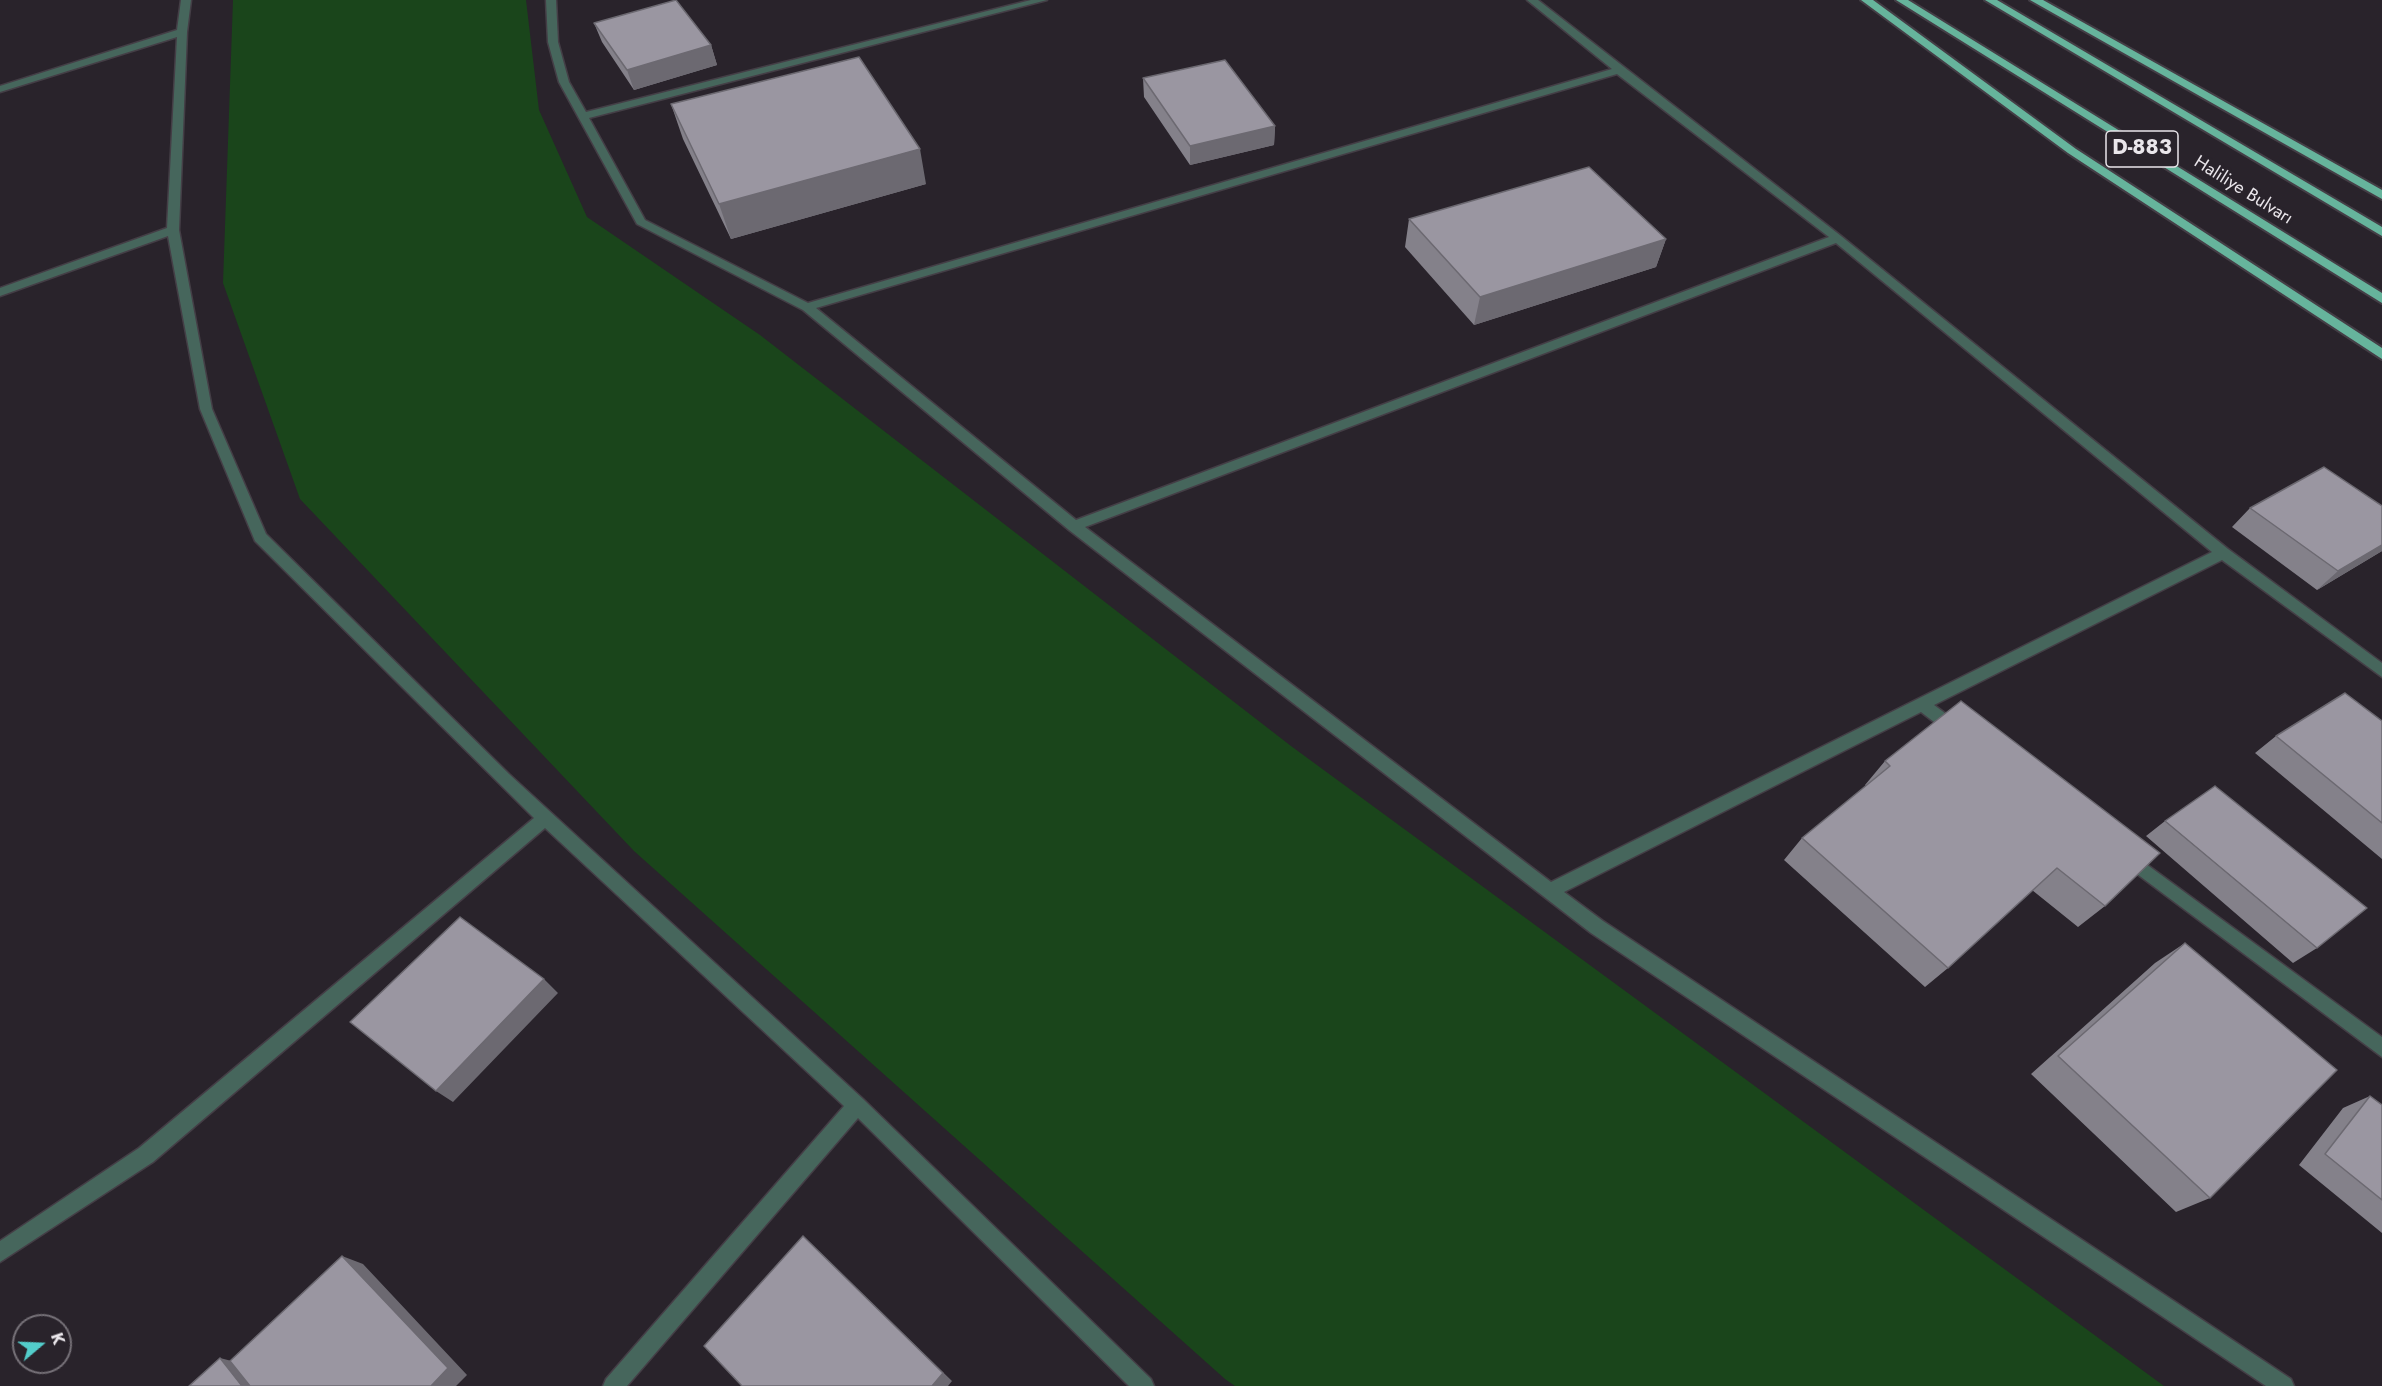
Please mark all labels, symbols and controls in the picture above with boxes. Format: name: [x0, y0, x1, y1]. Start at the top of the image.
road number: D-883: [2106, 131, 2178, 167]
street label: Haliliye Bulvarı: [2190, 152, 2296, 230]
north arrow: [12, 1314, 72, 1374]
text: K: [45, 1330, 70, 1348]

